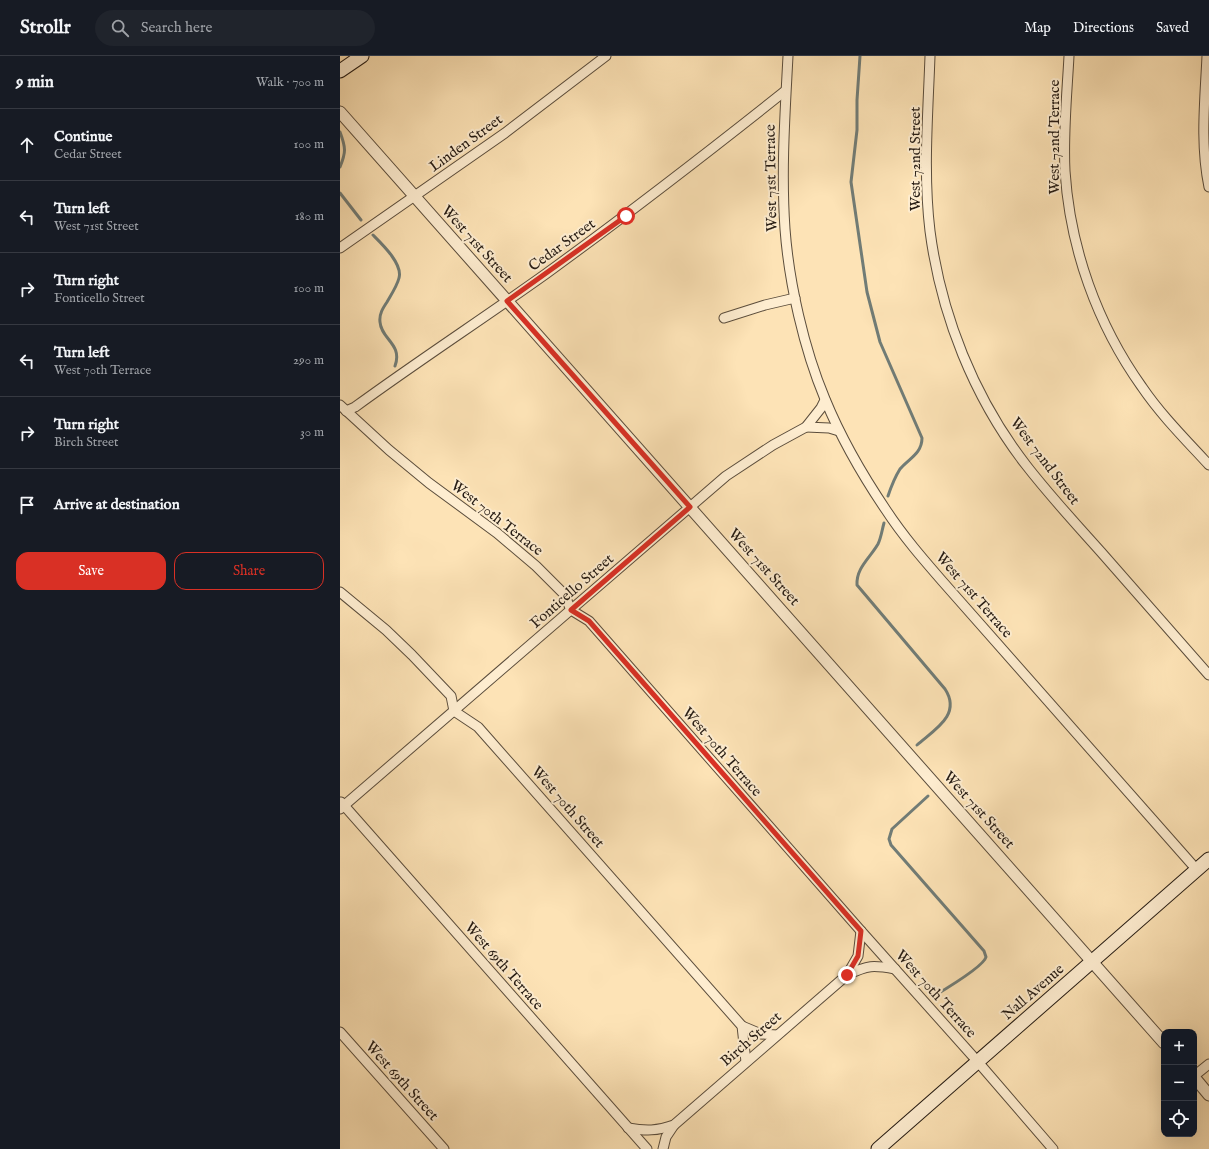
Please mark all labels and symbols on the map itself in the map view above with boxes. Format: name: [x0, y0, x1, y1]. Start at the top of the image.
street label: West 72nd Terrace: [1045, 79, 1064, 194]
street label: West 72nd Street: [906, 107, 925, 211]
street label: Linden Street: [426, 110, 506, 176]
street label: West 71st Terrace: [761, 124, 781, 232]
street label: West 71st Street: [437, 201, 517, 287]
route start: [617, 207, 635, 225]
street label: Cedar Street: [525, 214, 599, 276]
street label: West 72nd Street: [1006, 413, 1084, 509]
street label: West 70th Terrace: [447, 476, 547, 560]
street label: West 71st Street: [724, 524, 804, 610]
street label: West 71st Terrace: [931, 548, 1017, 642]
street label: Fonticello Street: [526, 550, 618, 632]
street label: West 70th Terrace: [678, 703, 766, 801]
street label: West 70th Street: [527, 762, 609, 852]
street label: West 71st Street: [939, 767, 1019, 853]
street label: West 69th Terrace: [461, 918, 548, 1014]
street label: West 70th Terrace: [891, 946, 981, 1042]
street label: Nall Avenue: [998, 960, 1068, 1024]
route end: [838, 966, 856, 984]
street label: Birch Street: [717, 1007, 785, 1071]
street label: West 69th Street: [361, 1037, 443, 1125]

